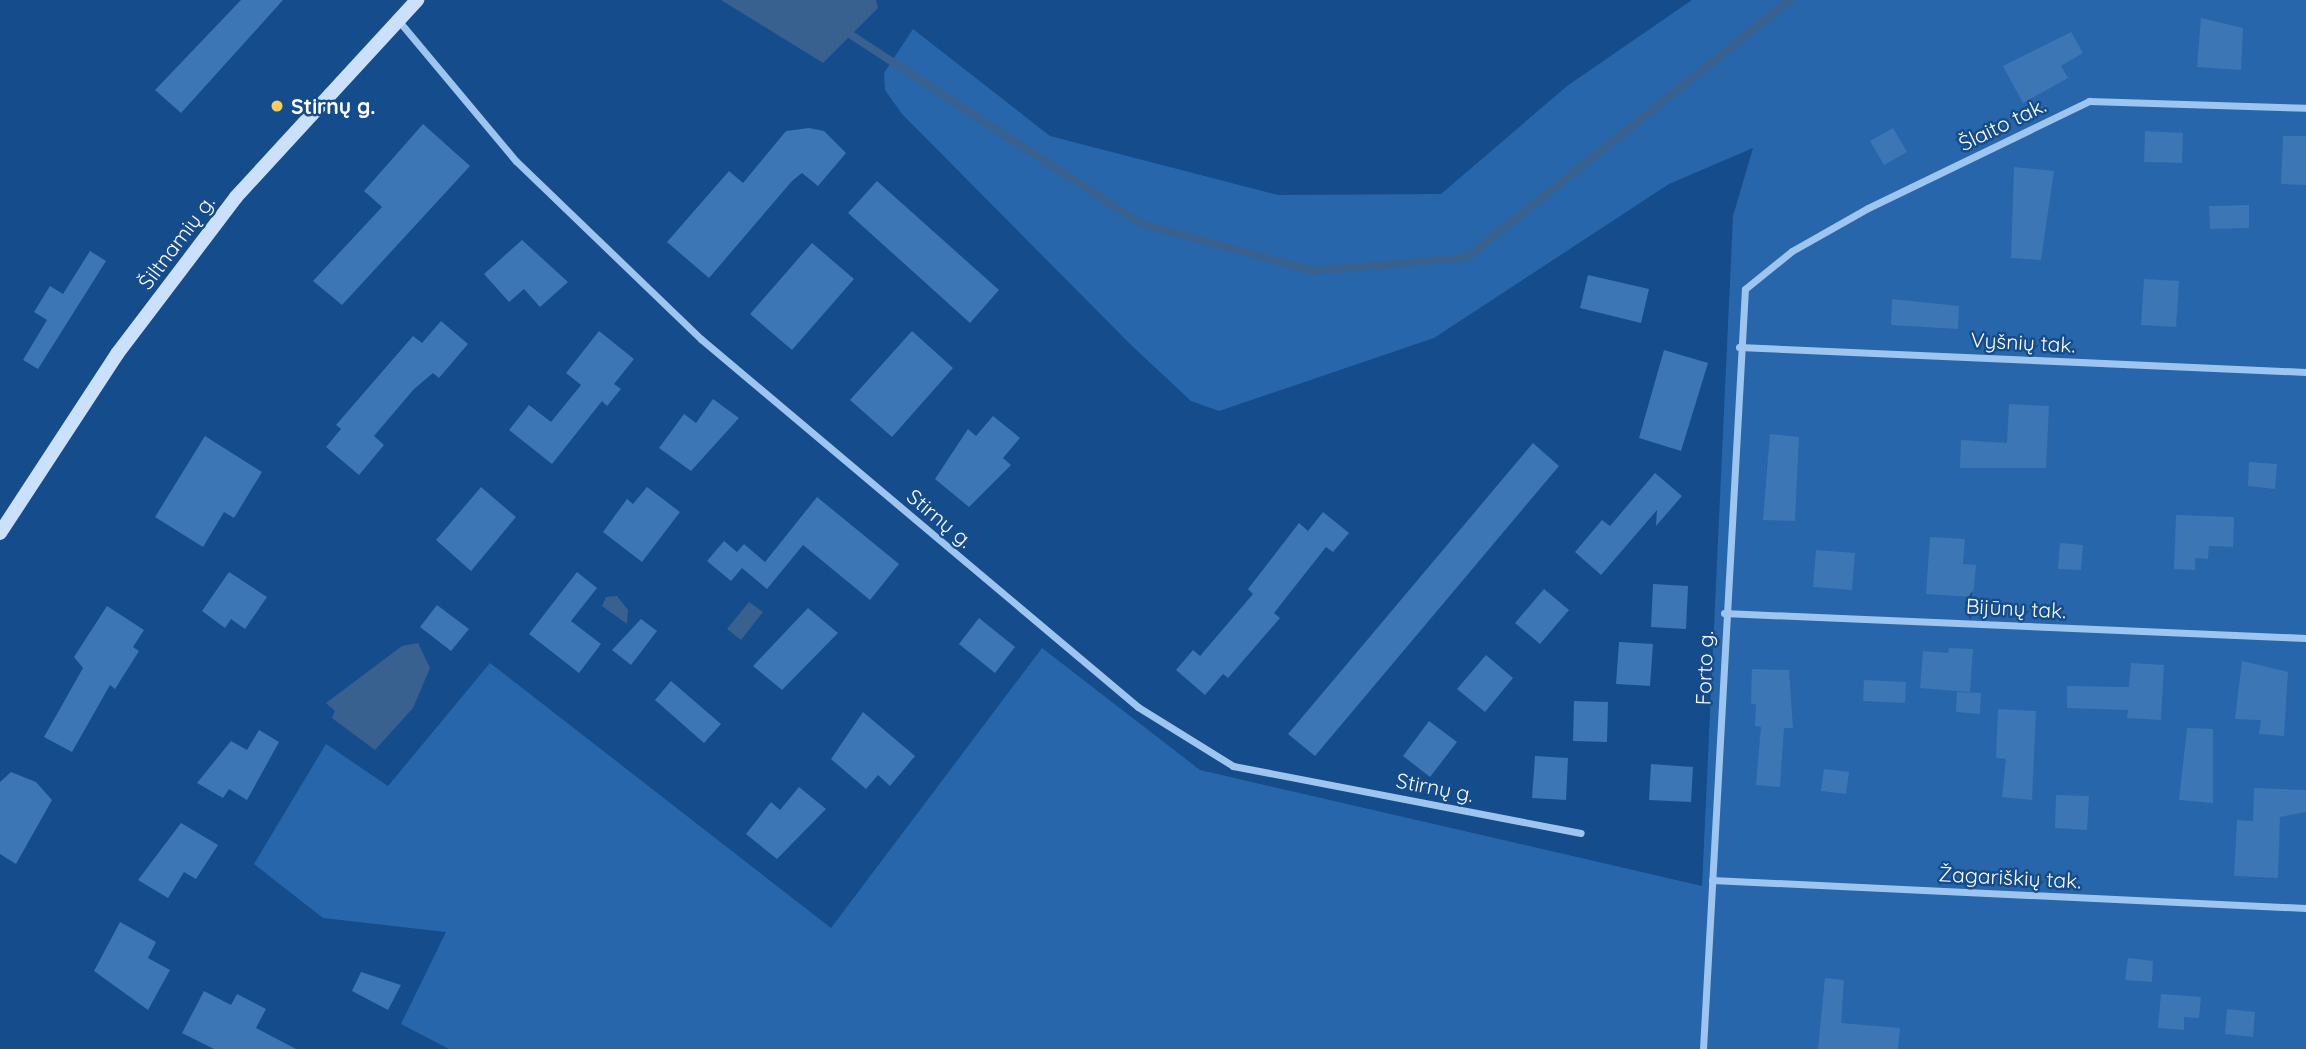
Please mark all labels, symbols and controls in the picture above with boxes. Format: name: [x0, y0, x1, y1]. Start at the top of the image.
street label: Šlaito tak.: [1954, 92, 2050, 156]
place label: Stirnų g.: [291, 93, 376, 119]
marker: Stirnų g.: [269, 98, 285, 114]
street label: Šiltnamių g.: [132, 190, 220, 294]
street label: Vyšnių tak.: [1970, 327, 2076, 357]
street label: Stirnų g.: [902, 483, 978, 553]
street label: Bijūnų tak.: [1965, 593, 2067, 623]
street label: Forto g.: [1690, 630, 1718, 706]
street label: Stirnų g.: [1394, 767, 1476, 807]
street label: Žagariškių tak.: [1938, 861, 2082, 893]

